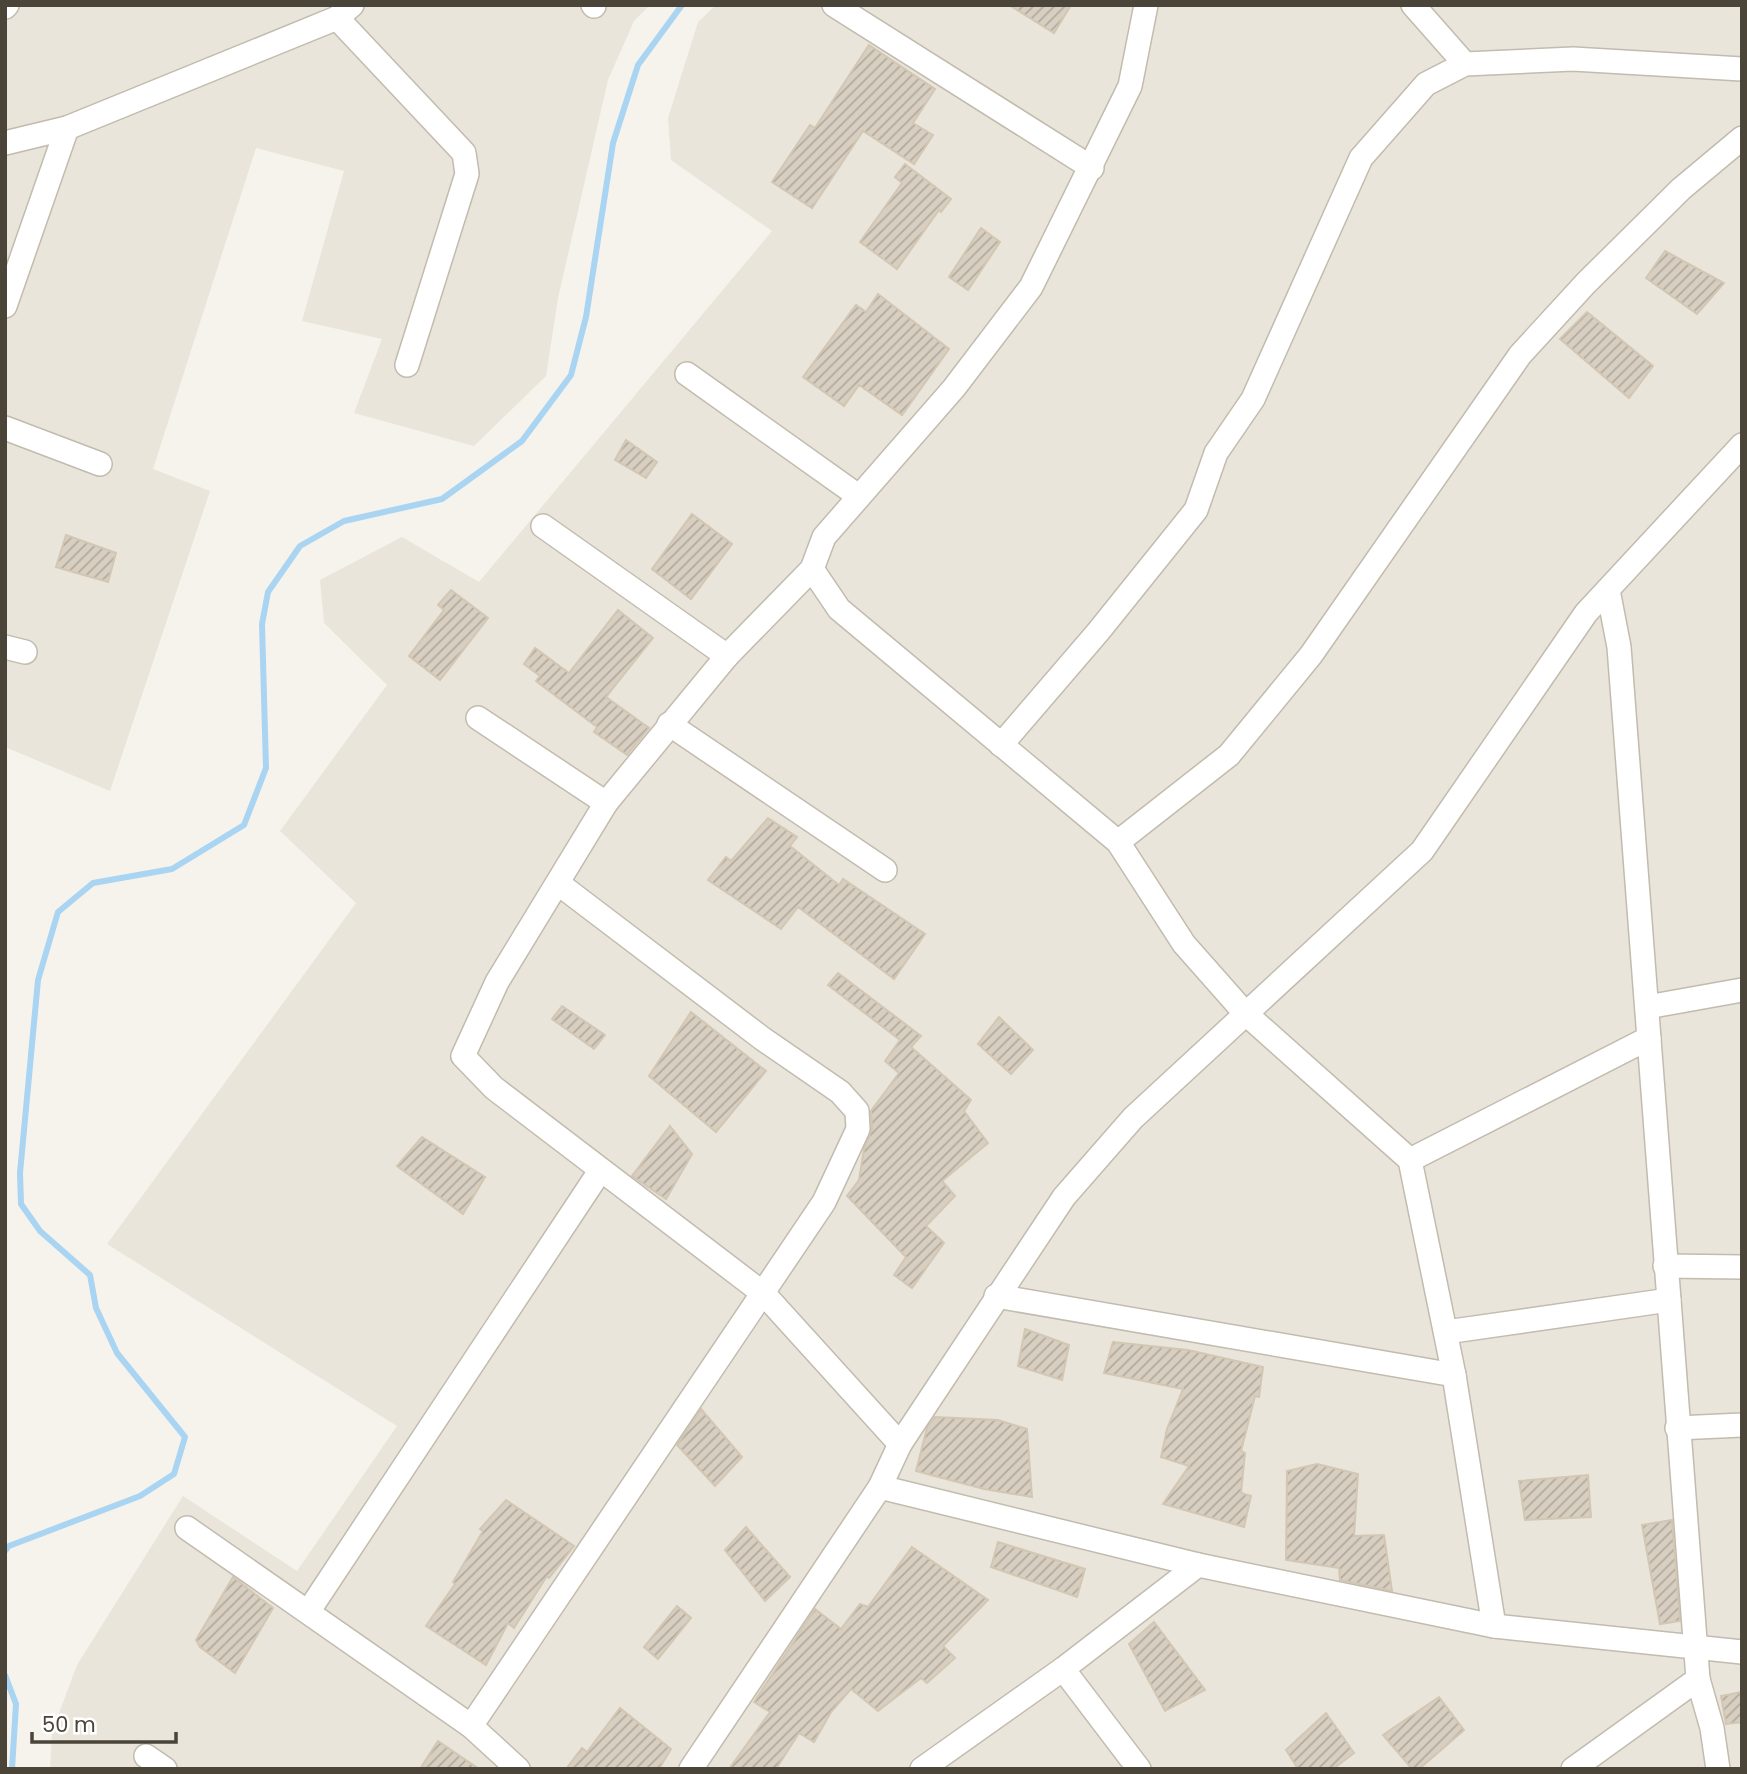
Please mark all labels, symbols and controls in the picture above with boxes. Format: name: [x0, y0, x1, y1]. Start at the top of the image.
scale bar: [32, 1700, 175, 1744]
text: 50 m: [42, 1710, 96, 1739]

